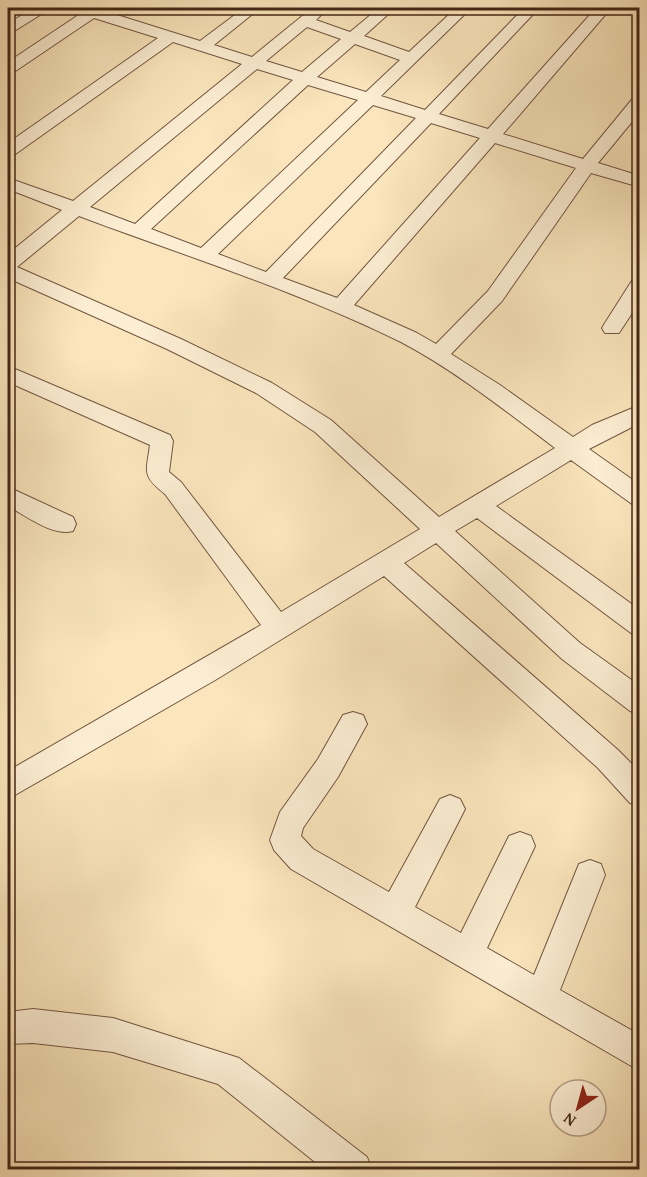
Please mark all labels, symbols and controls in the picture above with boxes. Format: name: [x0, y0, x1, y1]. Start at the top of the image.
north arrow: [548, 1078, 608, 1138]
text: N: [558, 1107, 581, 1133]

